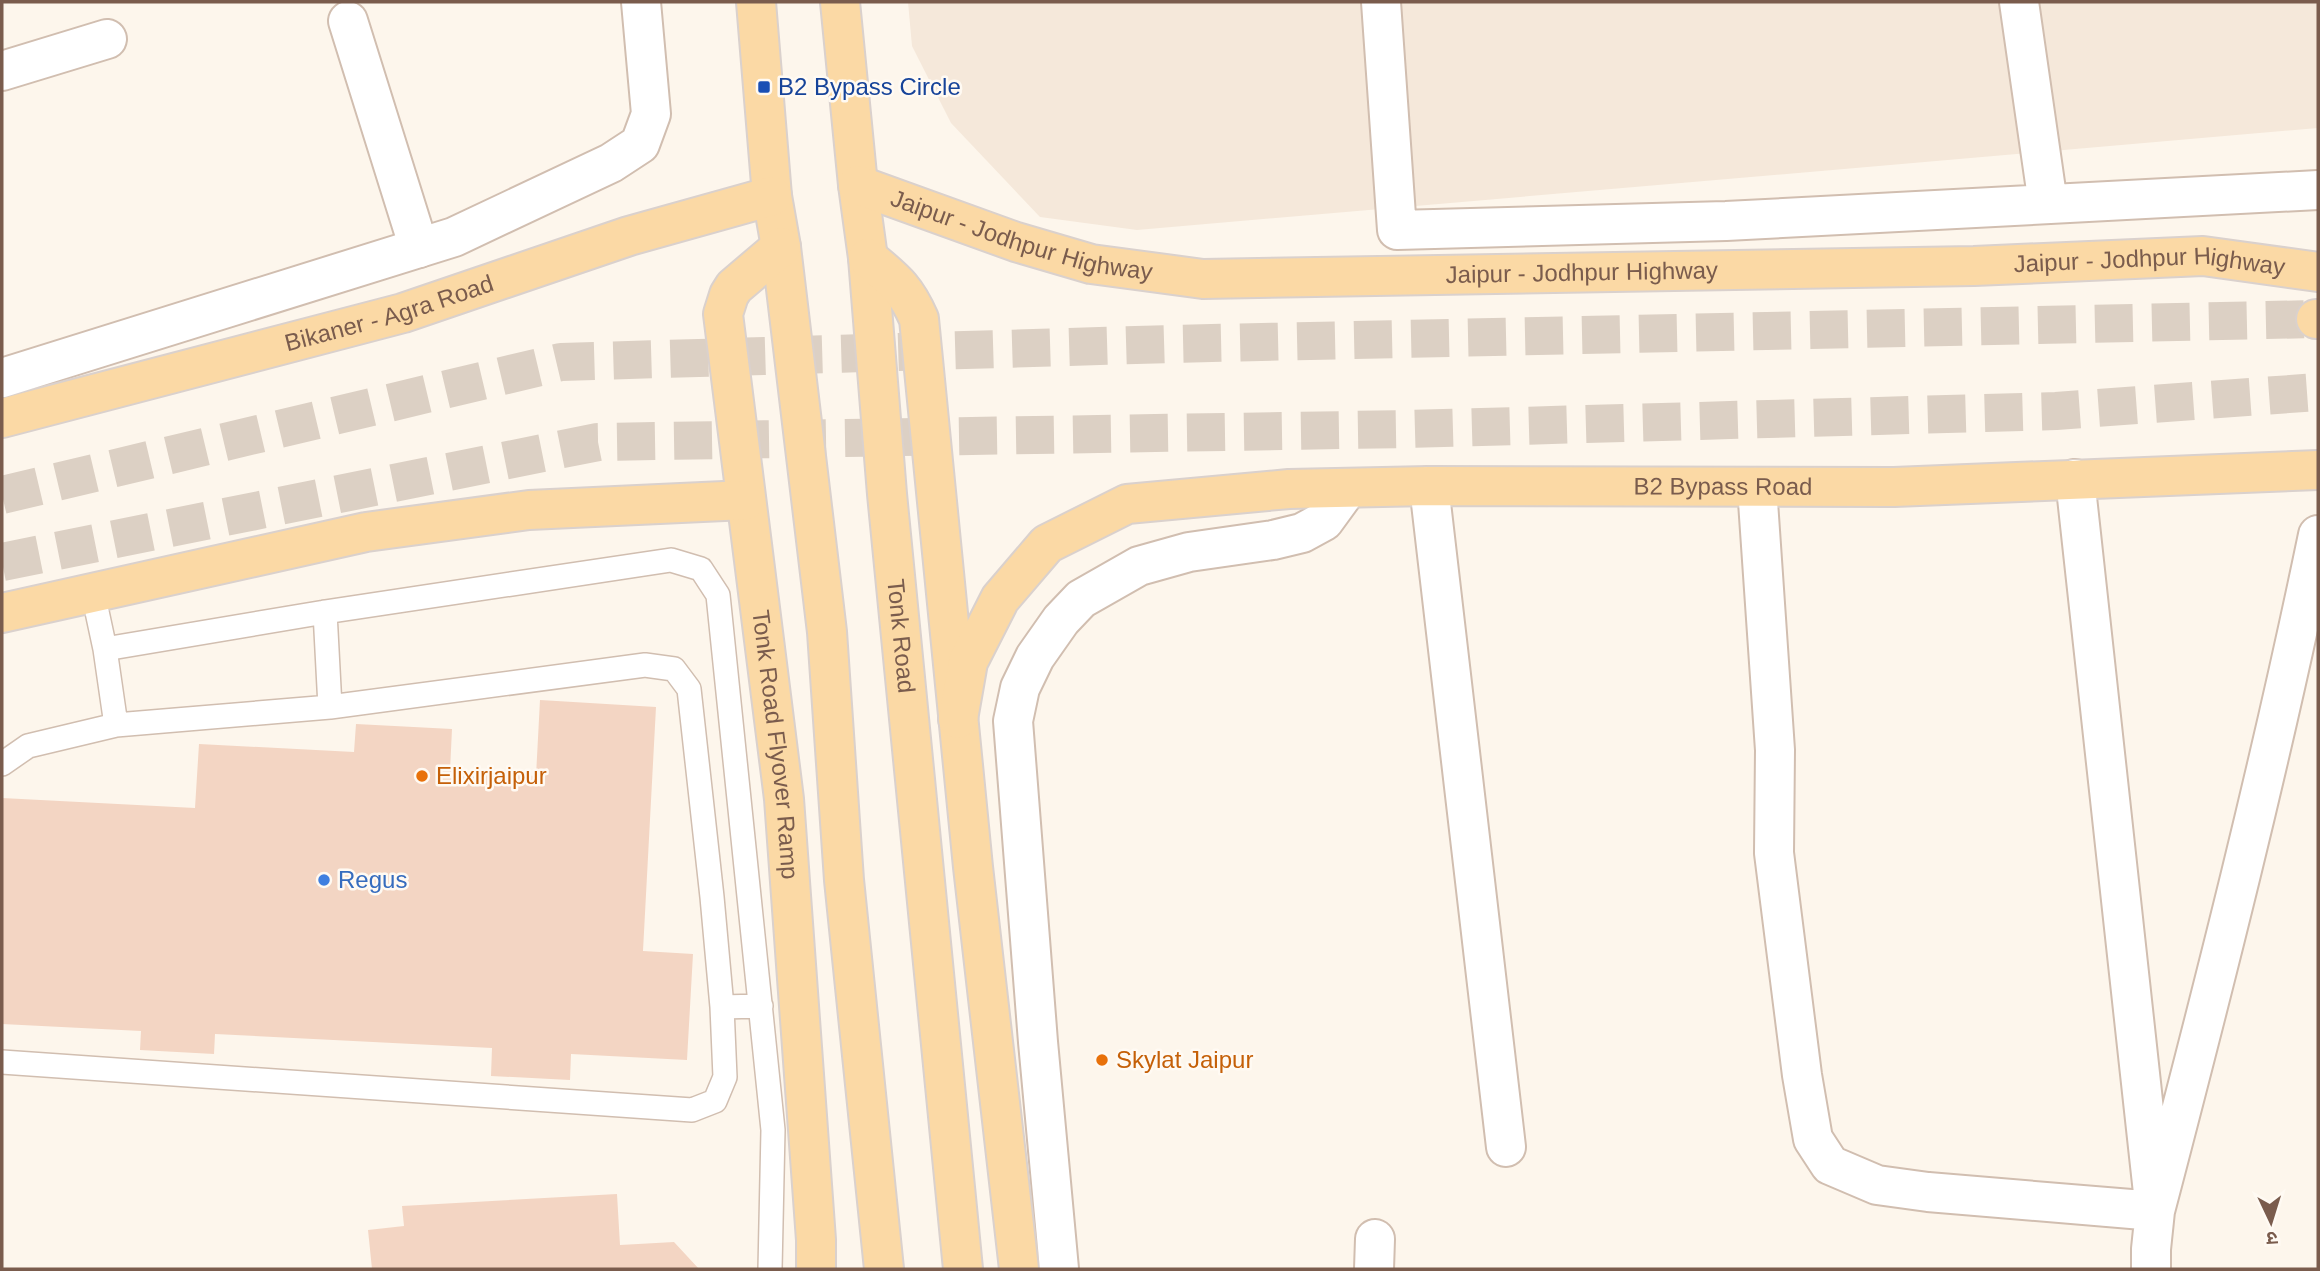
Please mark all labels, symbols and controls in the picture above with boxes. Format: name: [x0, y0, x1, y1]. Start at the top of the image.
place label: B2 Bypass Circle: [778, 73, 961, 100]
marker: B2 Bypass Circle: [756, 79, 772, 95]
street label: Jaipur - Jodhpur Highway: [887, 184, 1154, 285]
street label: Jaipur - Jodhpur Highway: [2013, 242, 2287, 280]
street label: Jaipur - Jodhpur Highway: [1445, 256, 1718, 288]
street label: Bikaner - Agra Road: [282, 269, 497, 356]
street label: B2 Bypass Road: [1633, 472, 1812, 500]
street label: Tonk Road: [882, 577, 920, 694]
street label: Tonk Road Flyover Ramp: [747, 608, 804, 880]
place label: Elixirjaipur: [436, 762, 547, 789]
marker: Elixirjaipur: [414, 768, 430, 784]
place label: Regus: [338, 866, 407, 893]
marker: Regus: [316, 872, 332, 888]
place label: Skylat Jaipur: [1116, 1046, 1253, 1073]
marker: Skylat Jaipur: [1094, 1052, 1110, 1068]
north arrow: [2236, 1187, 2306, 1257]
text: उ: [2265, 1228, 2278, 1249]

